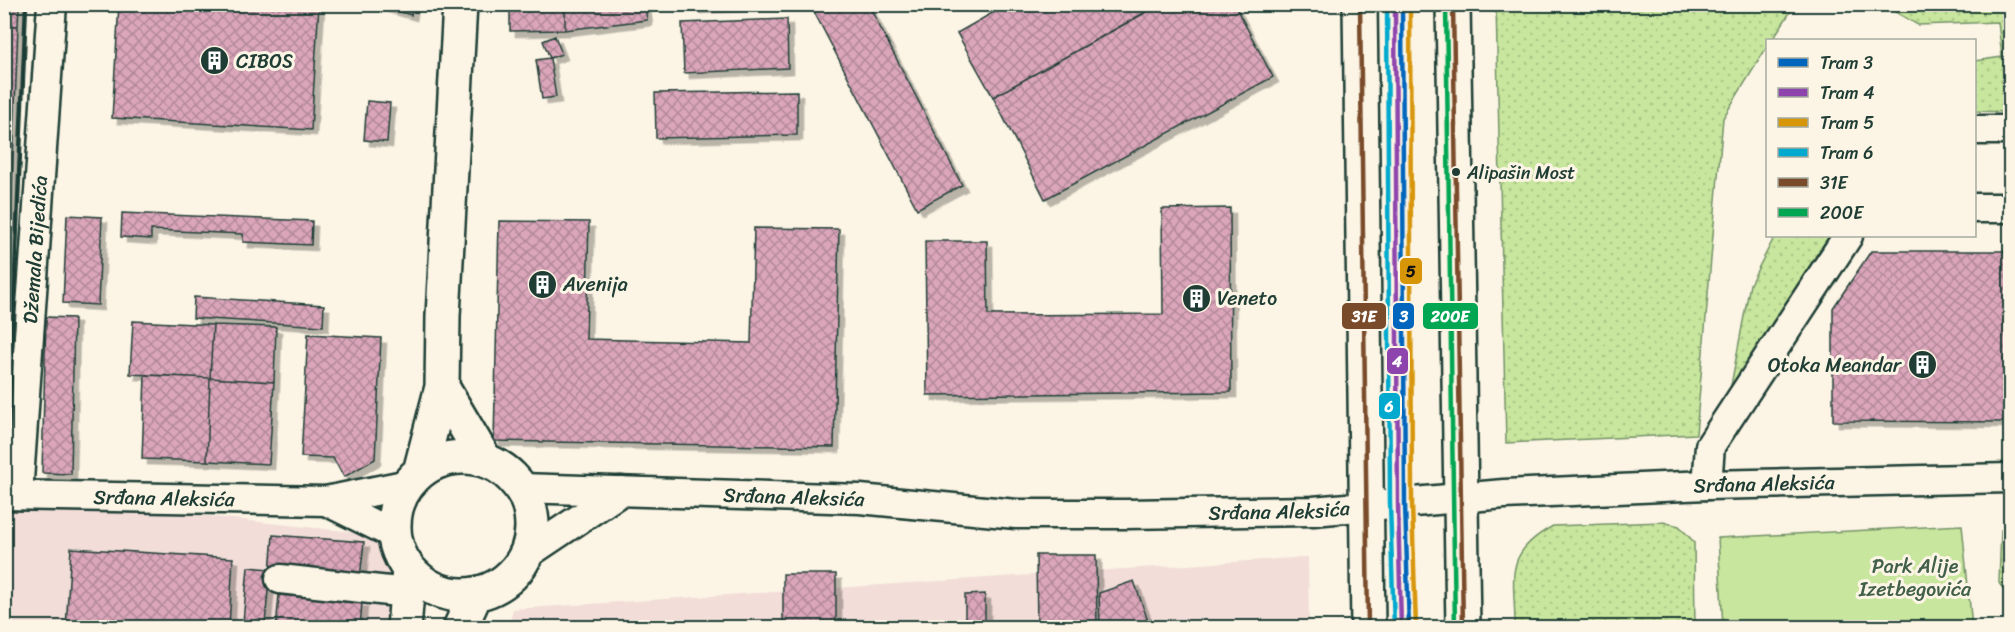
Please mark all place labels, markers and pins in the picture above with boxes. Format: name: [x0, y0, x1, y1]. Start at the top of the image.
place label: CIBOS: [236, 44, 293, 79]
building icon: CIBOS: [199, 45, 231, 77]
place label: Alipašin Most: [1466, 157, 1575, 189]
marker: Alipašin Most: [1450, 166, 1462, 178]
place label: Avenija: [562, 267, 628, 302]
building icon: Avenija: [526, 268, 558, 300]
place label: Veneto: [1217, 281, 1277, 316]
building icon: Veneto: [1180, 282, 1212, 314]
place label: Otoka Meandar: [1768, 348, 1903, 383]
building icon: Otoka Meandar: [1906, 349, 1938, 381]

